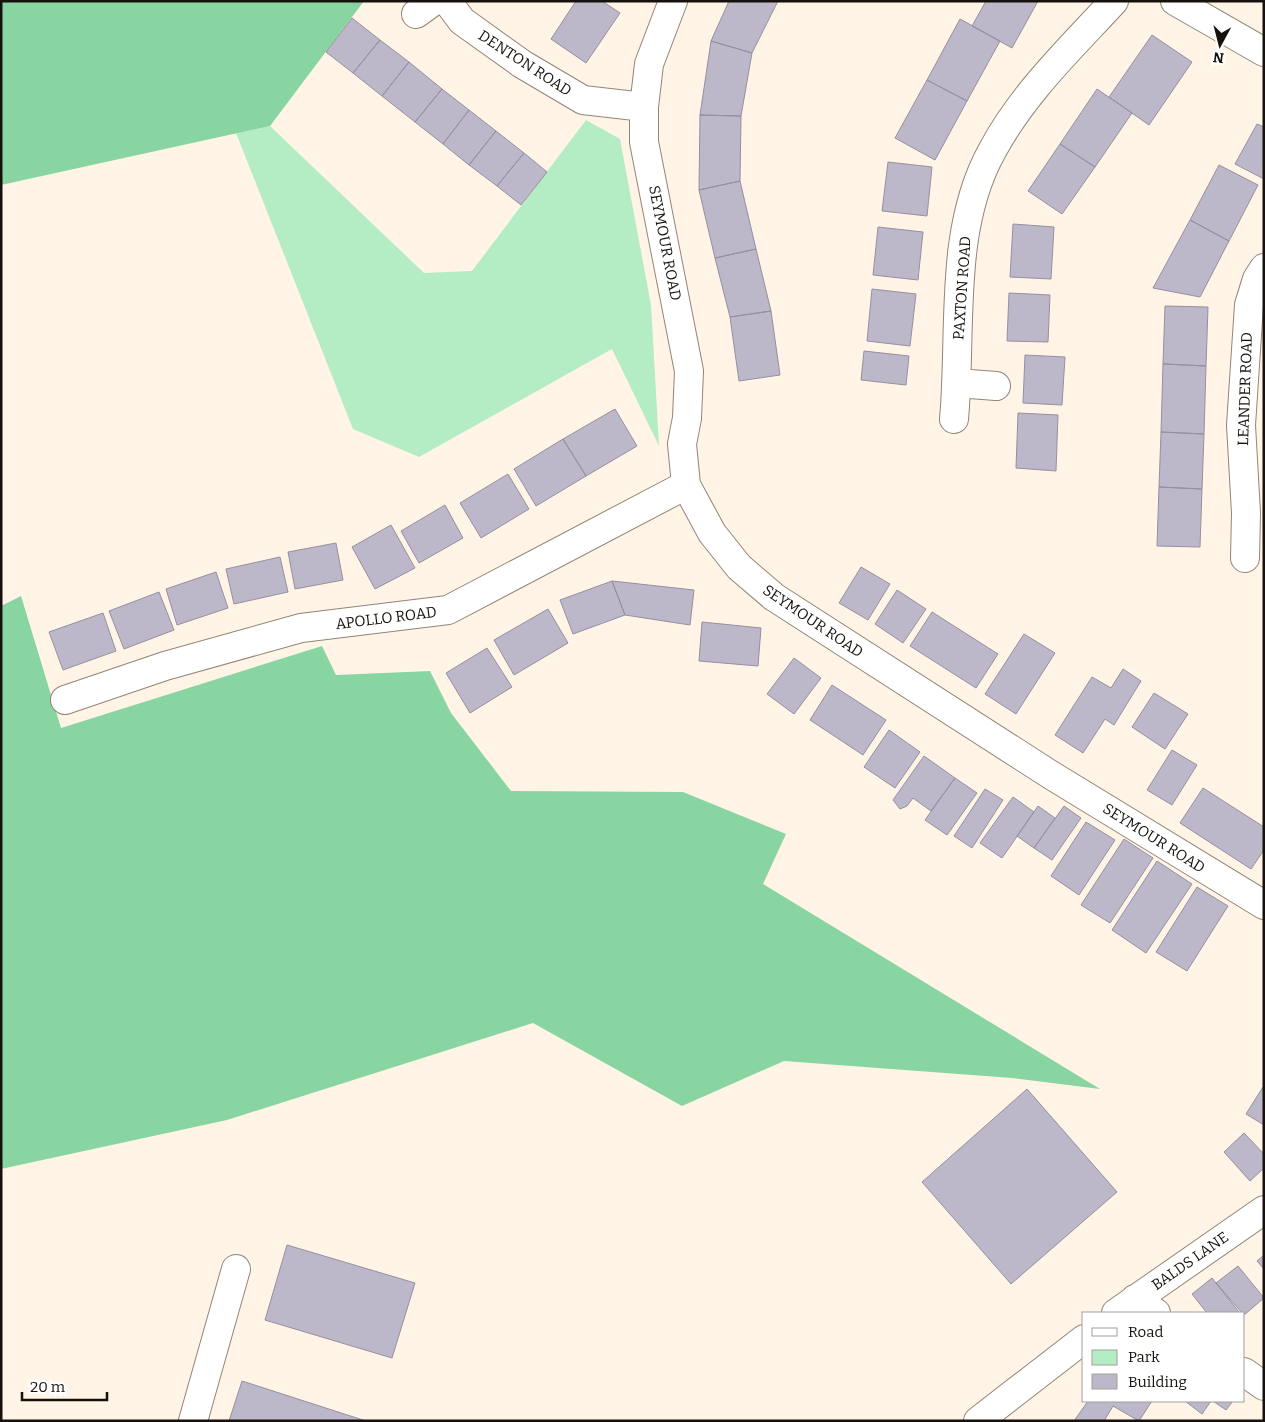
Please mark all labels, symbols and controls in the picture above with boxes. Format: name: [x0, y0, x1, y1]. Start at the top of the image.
north arrow: [1195, 20, 1245, 70]
street label: DENTON ROAD: [475, 26, 575, 100]
text: N: [1212, 48, 1225, 67]
street label: SEYMOUR ROAD: [645, 184, 685, 302]
street label: PAXTON ROAD: [949, 235, 975, 341]
street label: LEANDER ROAD: [1234, 332, 1256, 446]
street label: SEYMOUR ROAD: [759, 581, 867, 661]
street label: APOLLO ROAD: [334, 603, 438, 633]
street label: SEYMOUR ROAD: [1100, 799, 1208, 877]
street label: BALDS LANE: [1148, 1228, 1232, 1294]
legend: [1082, 1312, 1245, 1402]
text: Road: [1128, 1323, 1163, 1341]
text: Park: [1128, 1348, 1160, 1366]
scale bar: [22, 1370, 108, 1402]
text: Building: [1128, 1373, 1187, 1391]
text: 20 m: [30, 1378, 66, 1396]

